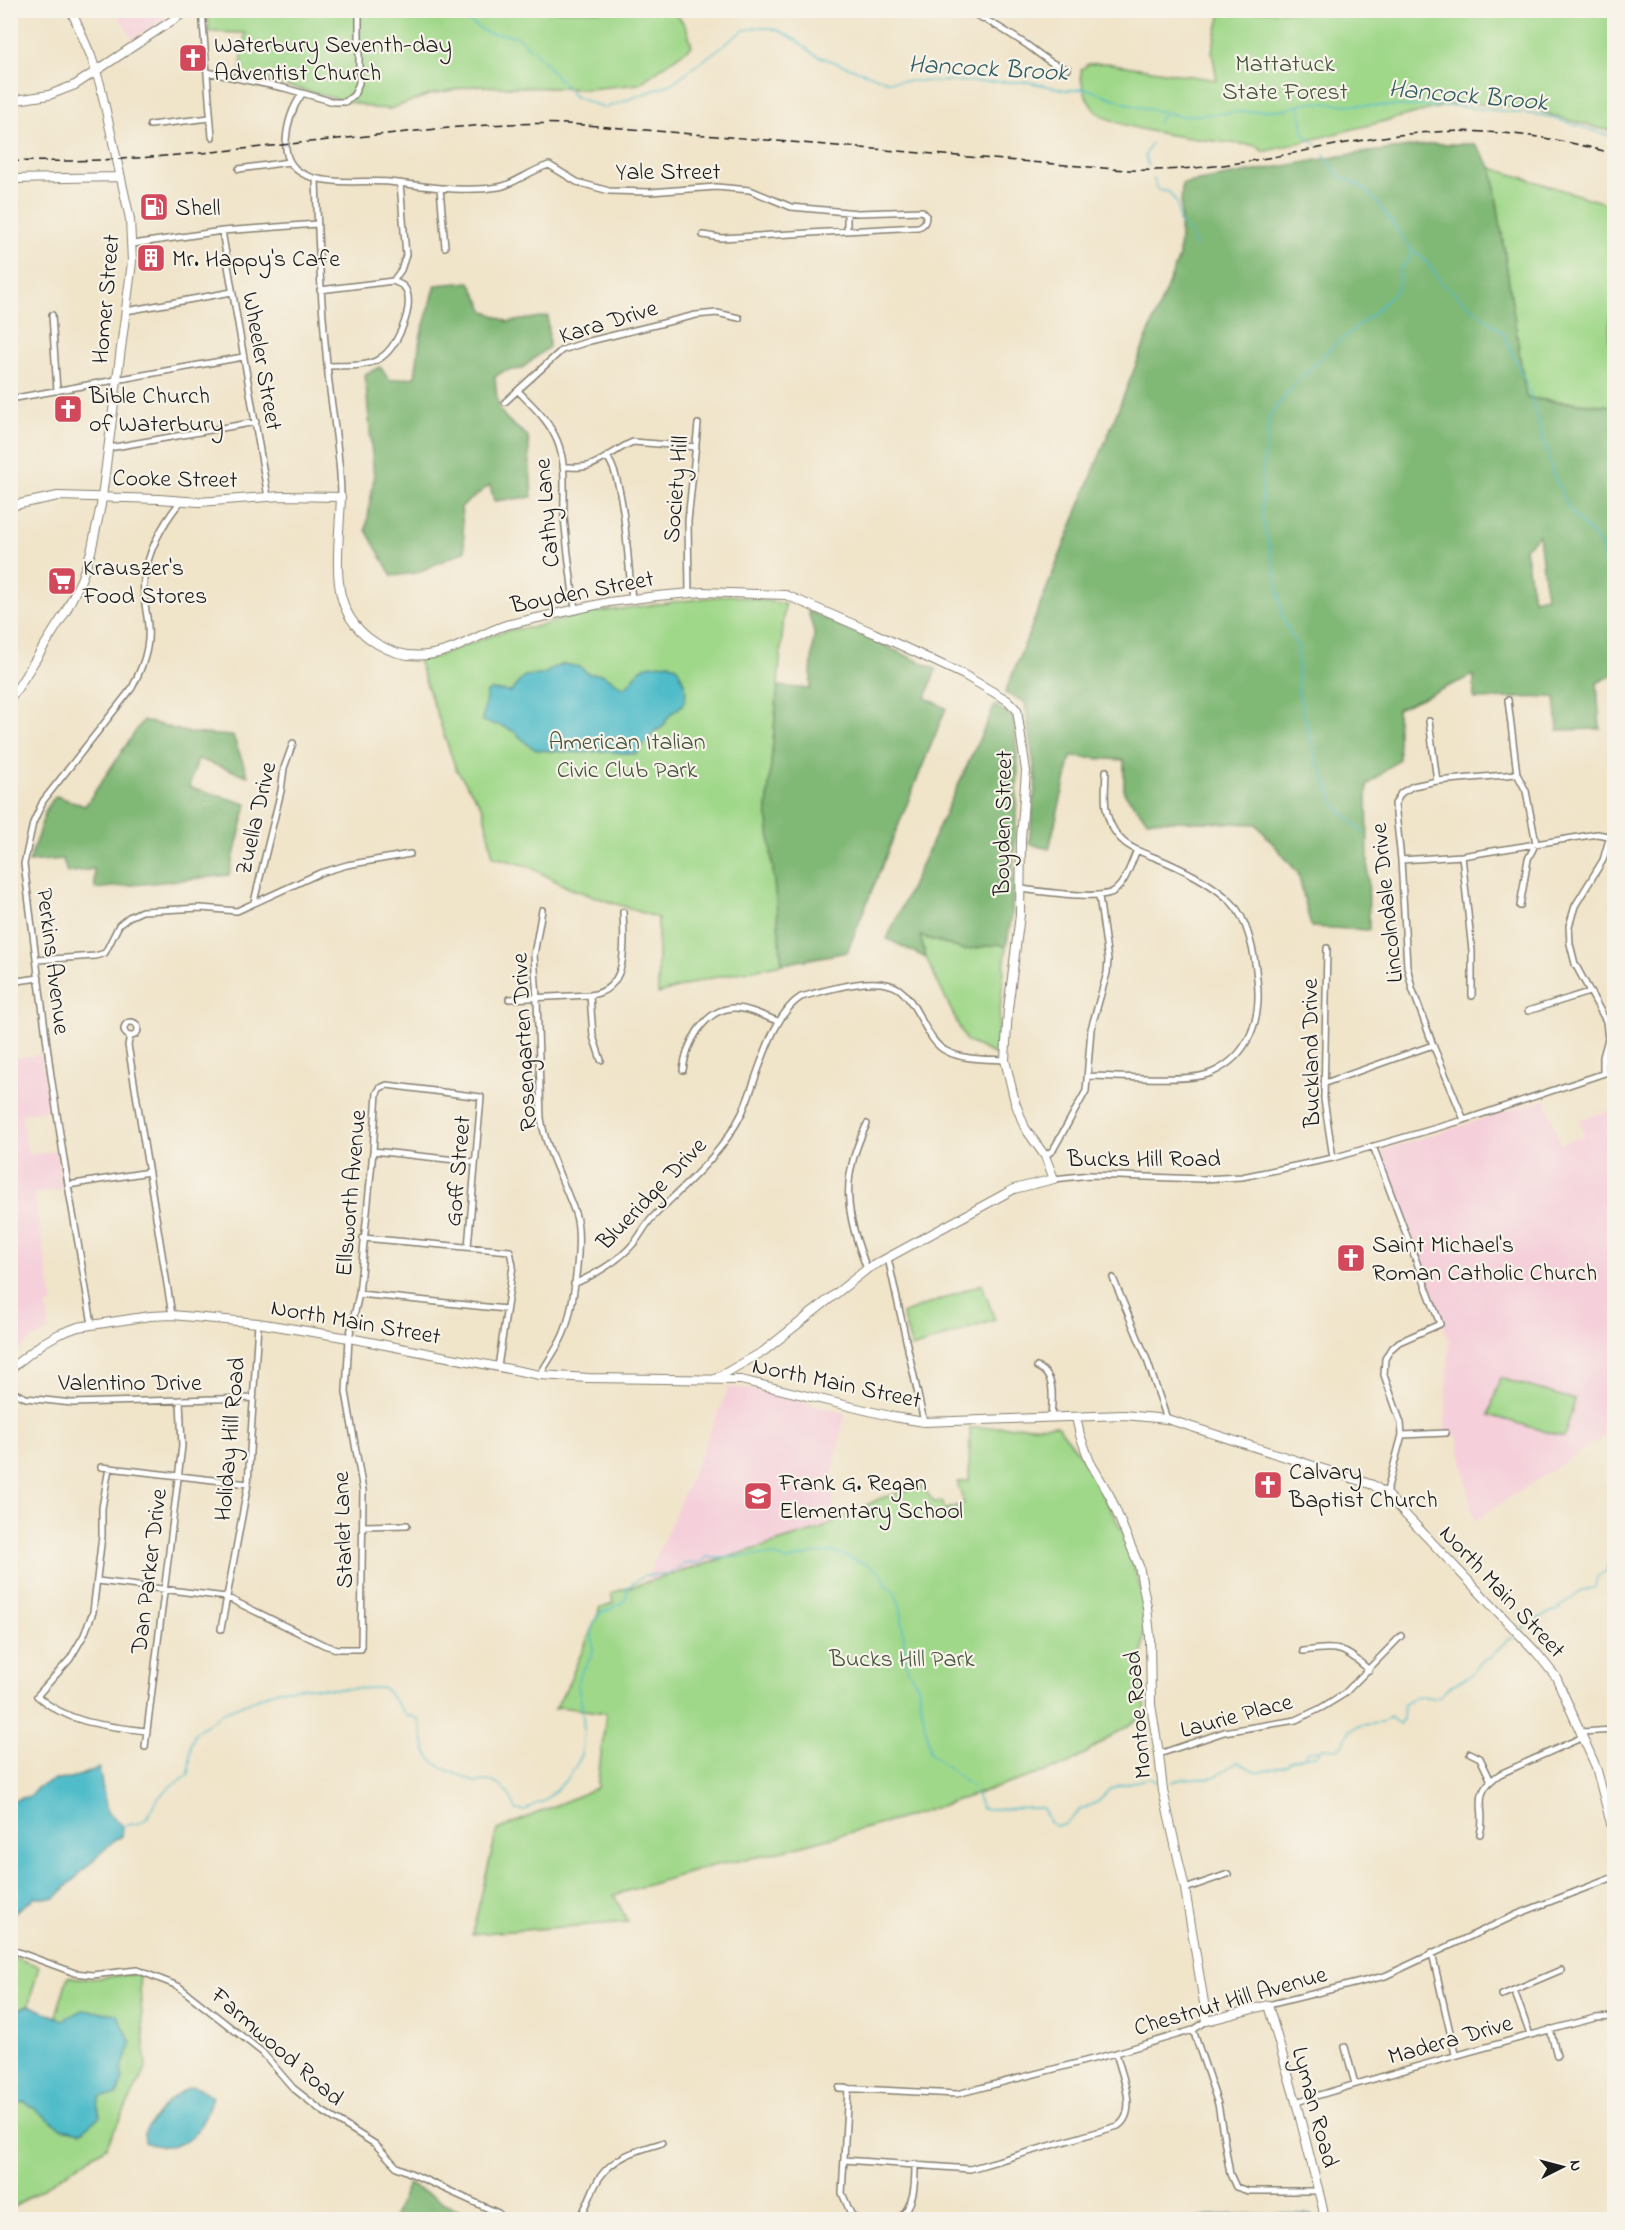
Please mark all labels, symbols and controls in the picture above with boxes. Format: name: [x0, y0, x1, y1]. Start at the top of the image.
place label: Waterbury Seventh-day Adventist Church: [214, 29, 452, 92]
church icon: Waterbury Seventh-day Adventist Church: [177, 42, 209, 74]
water label: Hancock Brook: [907, 47, 1070, 93]
park label: Mattatuck State Forest: [1222, 48, 1348, 111]
water label: Hancock Brook: [1387, 71, 1551, 123]
street label: Yale Street: [615, 156, 721, 191]
fuel station icon: Shell: [138, 191, 170, 223]
place label: Shell: [175, 192, 221, 227]
street label: Homer Street: [84, 233, 131, 365]
building icon: Mr. Happy's Cafe: [135, 242, 167, 274]
place label: Mr. Happy's Cafe: [172, 243, 340, 279]
street label: Wheeler Street: [231, 289, 290, 434]
street label: Kara Drive: [555, 292, 662, 355]
place label: Bible Church of Waterbury: [88, 380, 224, 444]
church icon: Bible Church of Waterbury: [52, 393, 84, 425]
street label: Society Hill: [655, 434, 701, 544]
street label: Cathy Lane: [526, 456, 572, 569]
street label: Cooke Street: [112, 462, 238, 499]
place label: Krauszer's Food Stores: [82, 552, 207, 615]
street label: Boyden Street: [507, 562, 657, 626]
supermarket icon: Krauszer's Food Stores: [46, 565, 78, 597]
park label: American Italian Civic Club Park: [548, 726, 706, 789]
street label: Boyden Street: [986, 750, 1024, 897]
street label: Zuella Drive: [227, 758, 287, 879]
street label: Lincolndale Drive: [1363, 821, 1414, 984]
street label: Perkins Avenue: [25, 886, 78, 1037]
street label: Rosengarten Drive: [503, 952, 548, 1132]
street label: Buckland Drive: [1294, 978, 1331, 1129]
street label: Ellsworth Avenue: [328, 1108, 377, 1278]
street label: Goff Street: [437, 1114, 482, 1228]
street label: Blueridge Drive: [589, 1130, 716, 1260]
street label: Bucks Hill Road: [1066, 1143, 1221, 1178]
place label: Saint Michael's Roman Catholic Church: [1372, 1229, 1597, 1292]
church icon: Saint Michael's Roman Catholic Church: [1335, 1242, 1367, 1274]
street label: North Main Street: [268, 1291, 443, 1356]
street label: North Main Street: [749, 1349, 924, 1419]
street label: Holiday Hill Road: [207, 1355, 257, 1523]
street label: Valentino Drive: [57, 1367, 202, 1402]
place label: Calvary Baptist Church: [1288, 1456, 1438, 1519]
place label: Frank G. Regan Elementary School: [778, 1467, 963, 1531]
church icon: Calvary Baptist Church: [1252, 1469, 1284, 1501]
street label: Starlet Lane: [325, 1471, 364, 1589]
school or university icon: Frank G. Regan Elementary School: [742, 1480, 774, 1512]
street label: Dan Parker Drive: [123, 1487, 178, 1657]
street label: North Main Street: [1430, 1518, 1573, 1667]
park label: Bucks Hill Park: [829, 1643, 975, 1678]
street label: Montoe Road: [1116, 1649, 1163, 1780]
street label: Laurie Place: [1177, 1686, 1297, 1749]
street label: Chestnut Hill Avenue: [1130, 1958, 1332, 2047]
street label: Farmwood Road: [201, 1979, 351, 2116]
street label: Madera Drive: [1384, 2007, 1517, 2076]
street label: Lyman Road: [1280, 2043, 1347, 2173]
north arrow: [1532, 2137, 1592, 2197]
text: N: [1562, 2159, 1587, 2172]

